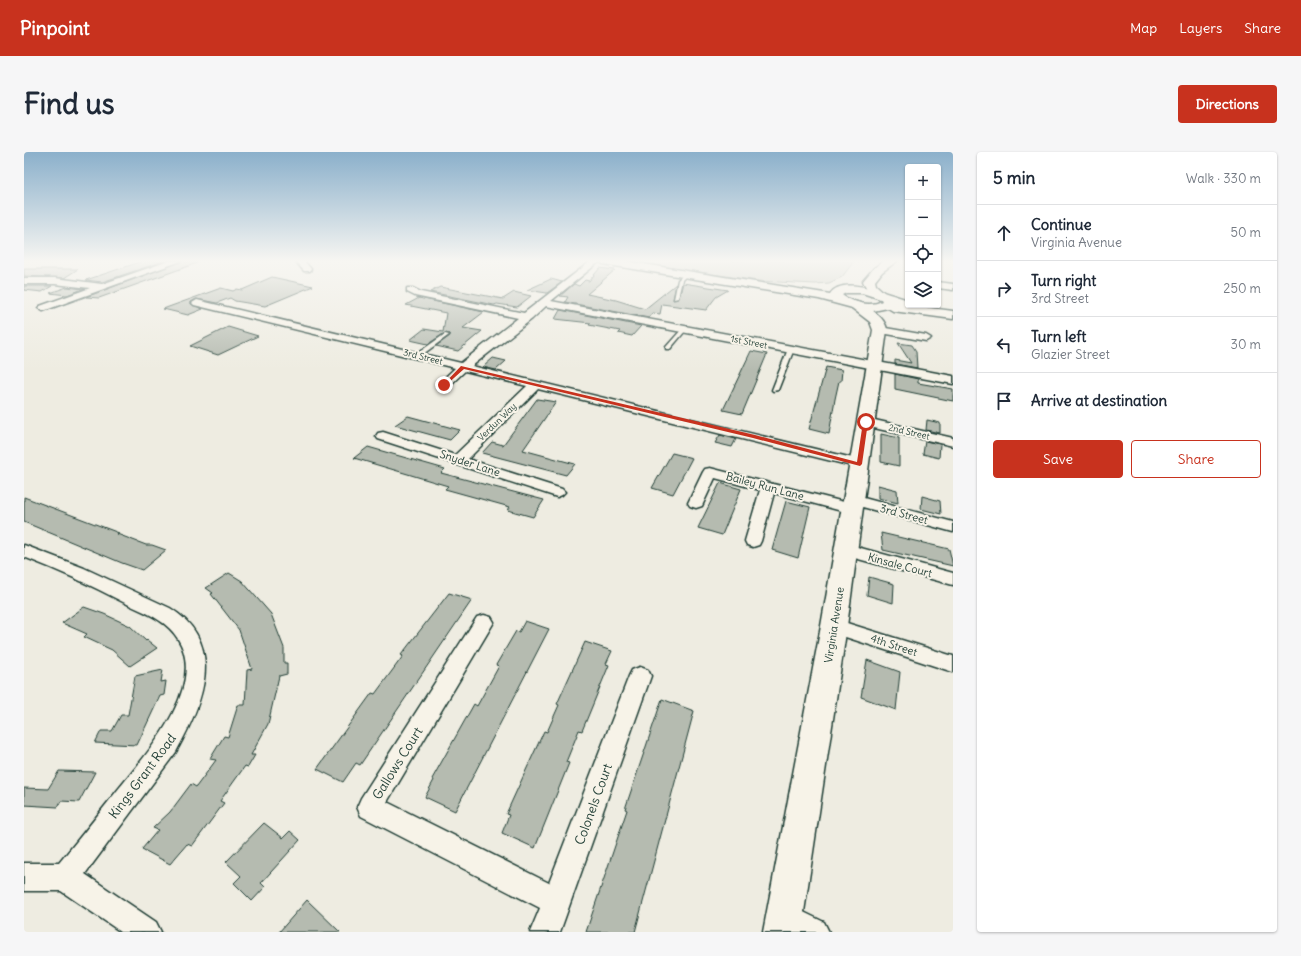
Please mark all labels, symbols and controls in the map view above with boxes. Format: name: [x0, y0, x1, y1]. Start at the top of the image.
text: Pinpoint: [20, 16, 90, 40]
text: Map: [1130, 19, 1157, 37]
text: Layers: [1179, 19, 1222, 37]
text: Share: [1244, 19, 1281, 37]
button: Directions: [1178, 85, 1277, 123]
text: Find us: [24, 86, 115, 122]
map controls: [905, 164, 941, 308]
button: +: [905, 164, 941, 200]
text: 5 min: [993, 167, 1035, 189]
text: Walk · 330 m: [1186, 170, 1261, 187]
button: −: [905, 200, 941, 236]
text: Continue: [1031, 215, 1092, 234]
icon: ahead: [993, 222, 1015, 244]
text: 50 m: [1230, 224, 1261, 241]
text: Virginia Avenue: [1031, 234, 1122, 251]
button: locate: [905, 236, 941, 272]
text: Turn right: [1031, 271, 1096, 290]
button: layers: [905, 272, 941, 308]
icon: right: [993, 278, 1015, 300]
text: 250 m: [1223, 280, 1261, 297]
text: 3rd Street: [1031, 290, 1089, 307]
text: Turn left: [1031, 327, 1086, 346]
street label: 1st Street: [730, 333, 768, 350]
icon: left: [993, 334, 1015, 356]
text: 30 m: [1231, 336, 1261, 353]
street label: 3rd Street: [402, 346, 444, 367]
text: Glazier Street: [1031, 346, 1110, 363]
route end: [435, 376, 453, 394]
icon: arrive: [993, 390, 1015, 412]
text: Arrive at destination: [1031, 391, 1167, 410]
street label: Verdun Way: [475, 400, 518, 443]
route start: [857, 413, 875, 431]
street label: 2nd Street: [888, 421, 931, 442]
button: Save: [993, 440, 1123, 478]
button: Share: [1131, 440, 1261, 478]
street label: Snyder Lane: [438, 447, 502, 479]
street label: Bailey Run Lane: [725, 469, 806, 503]
street label: 3rd Street: [878, 501, 930, 527]
street label: Kinsale Court: [866, 550, 934, 580]
street label: Virginia Avenue: [821, 586, 847, 664]
street label: 4th Street: [869, 631, 919, 659]
street label: Gallows Court: [368, 723, 427, 803]
street label: Kings Grant Road: [105, 730, 180, 822]
street label: Colonels Court: [571, 761, 616, 847]

